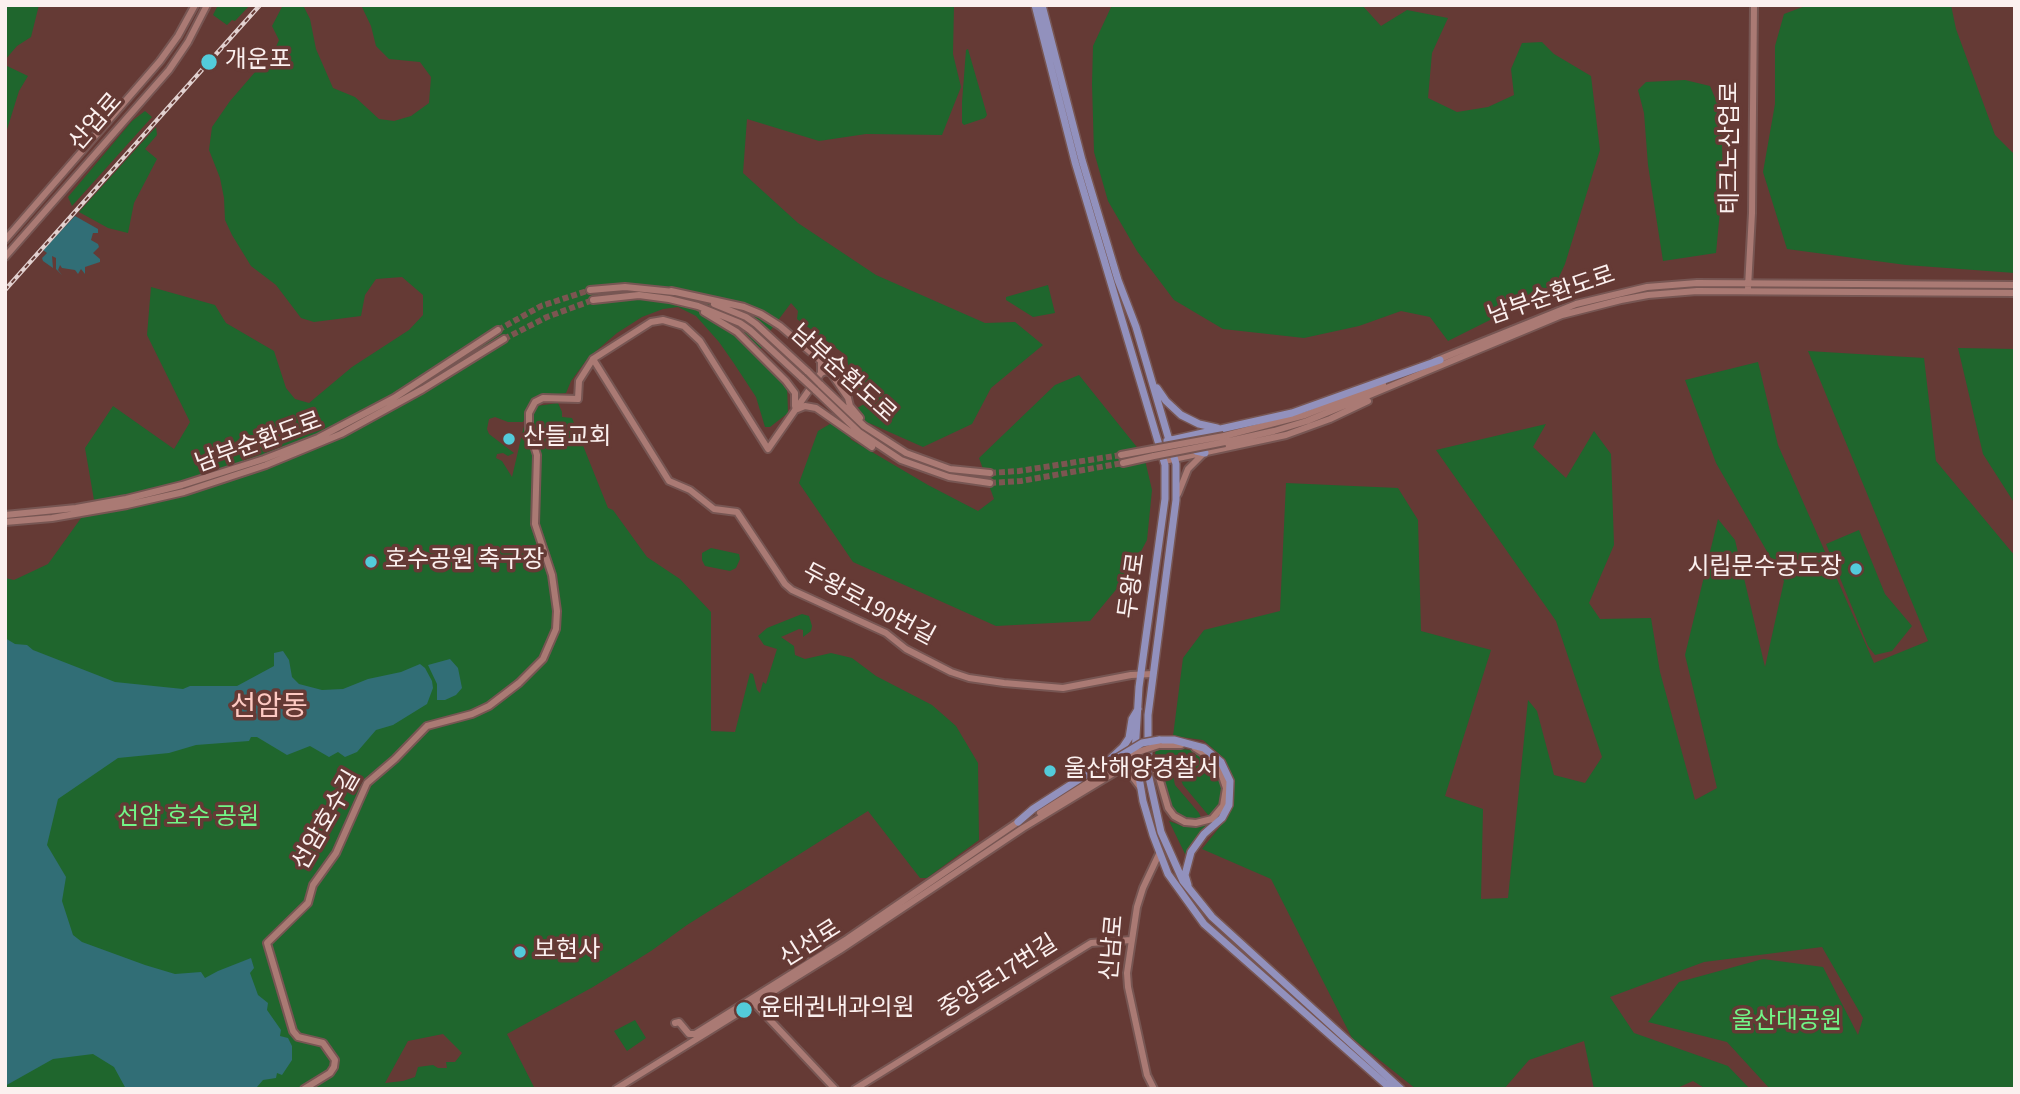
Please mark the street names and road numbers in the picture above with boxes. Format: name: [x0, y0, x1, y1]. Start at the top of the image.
street label: 테크노산업로: [1718, 82, 1746, 214]
street label: 산업로: [64, 89, 130, 157]
street label: 남부순환도로: [1485, 262, 1619, 332]
street label: 남부순환도로: [783, 320, 901, 430]
street label: 남부순환도로: [192, 408, 326, 480]
street label: 두왕로: [1115, 551, 1153, 621]
street label: 두왕로190번길: [797, 559, 939, 653]
street label: 선암호수길: [288, 766, 368, 876]
street label: 신남로: [1097, 914, 1131, 982]
street label: 신선로: [775, 915, 847, 975]
street label: 중앙로17번길: [934, 930, 1064, 1026]

